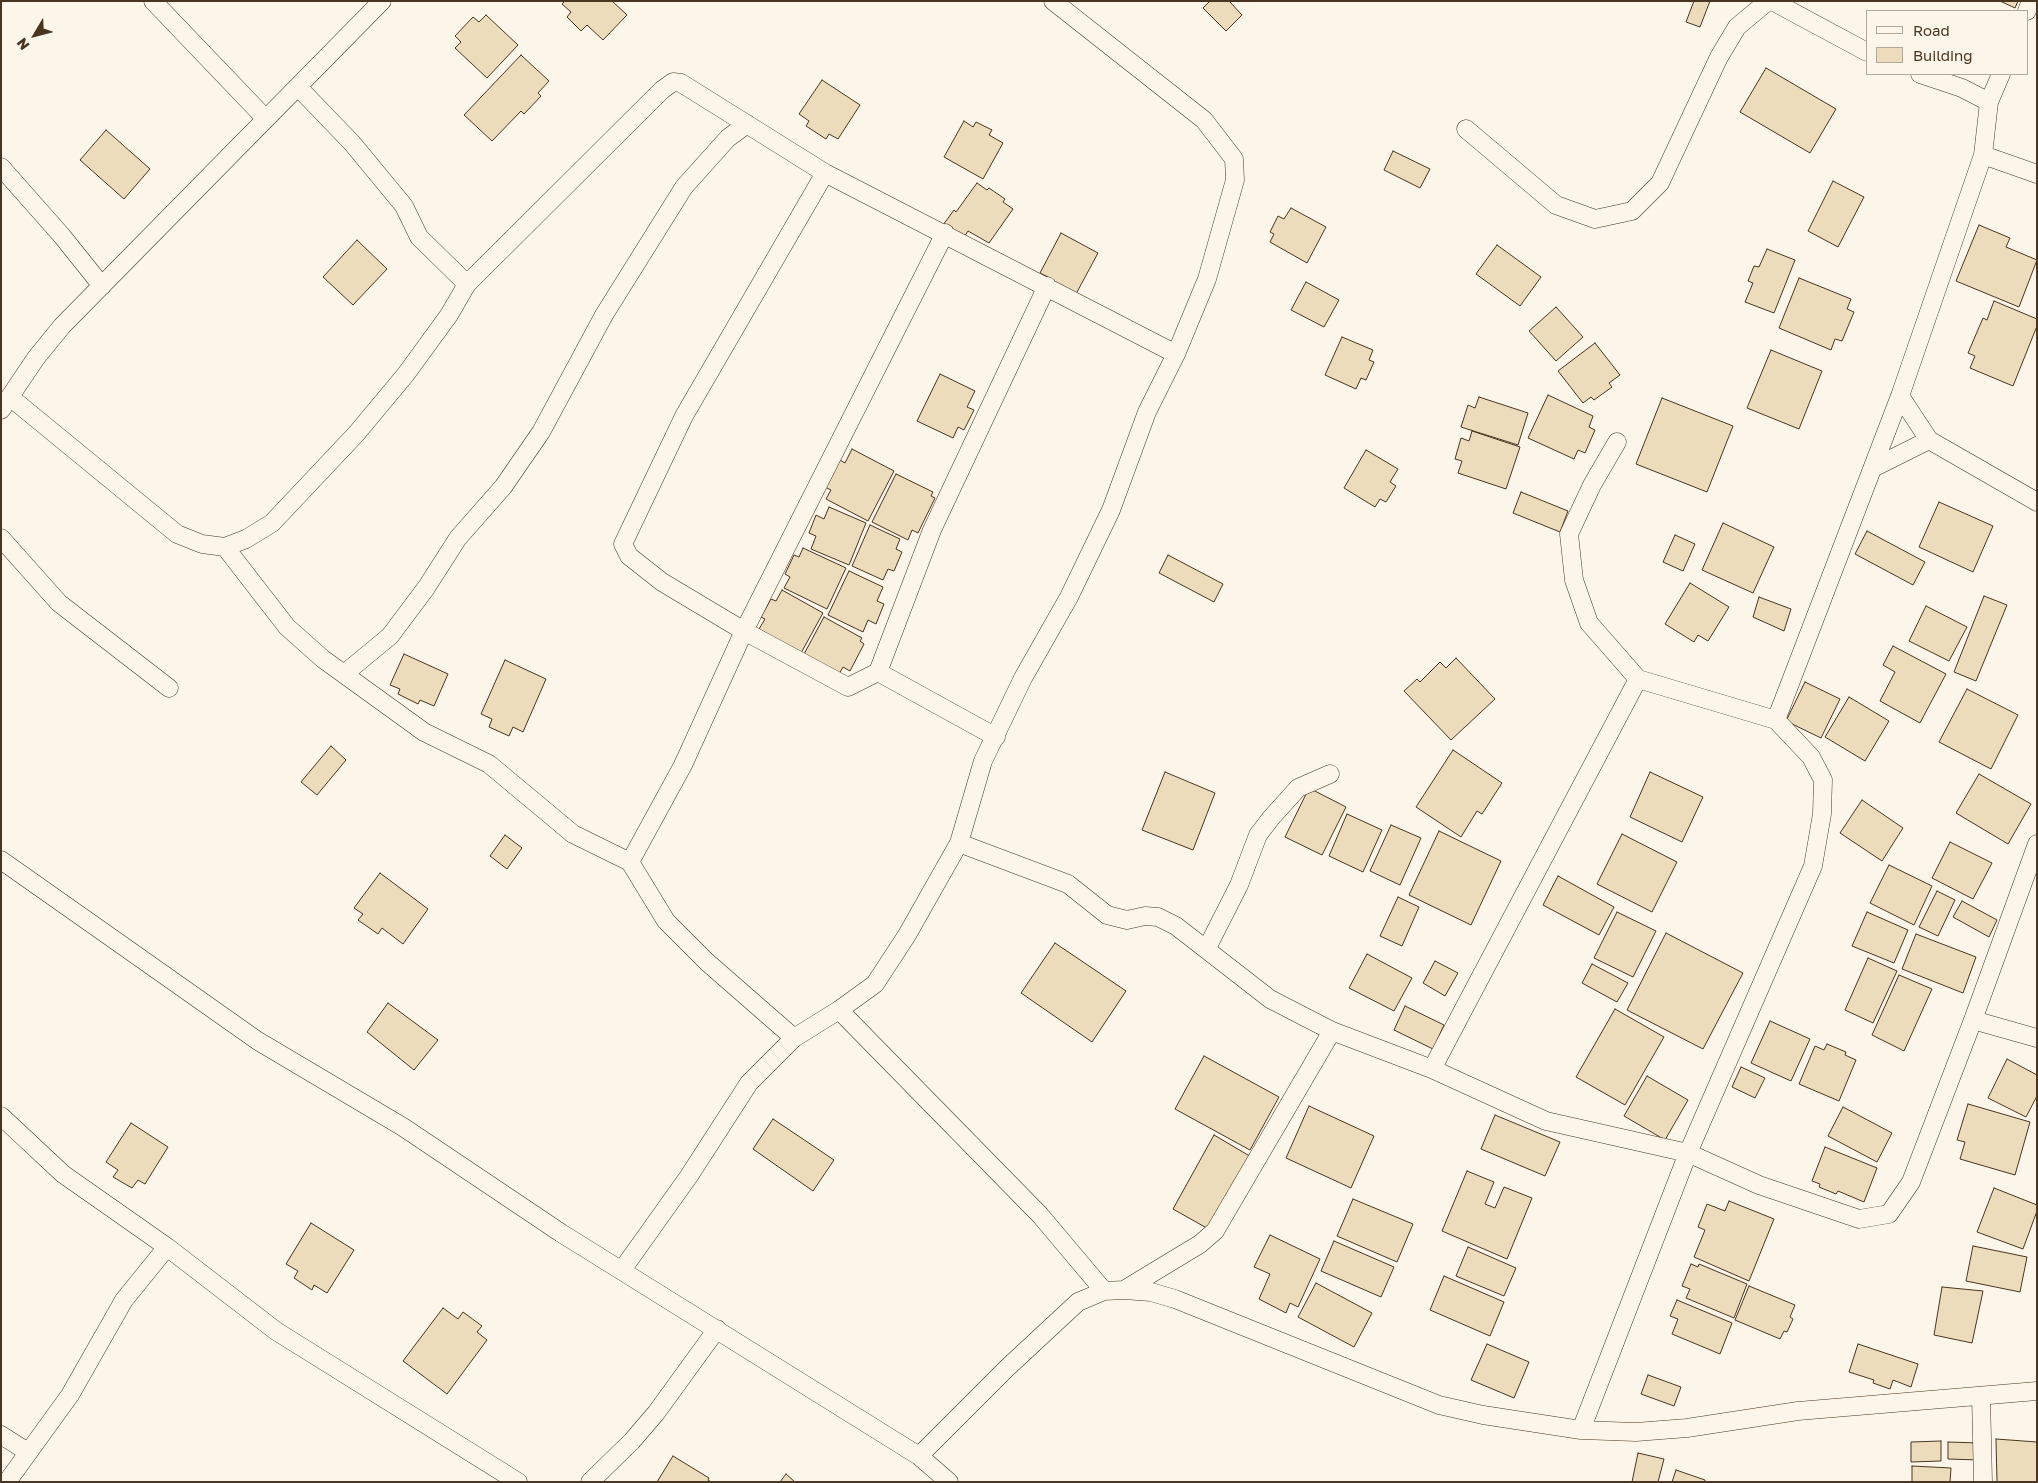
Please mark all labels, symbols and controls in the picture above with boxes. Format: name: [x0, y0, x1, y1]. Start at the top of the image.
north arrow: [10, 10, 60, 60]
legend: [1866, 10, 2028, 75]
text: Road: [1913, 21, 1950, 39]
text: N: [13, 35, 33, 54]
text: Building: [1913, 46, 1973, 64]

